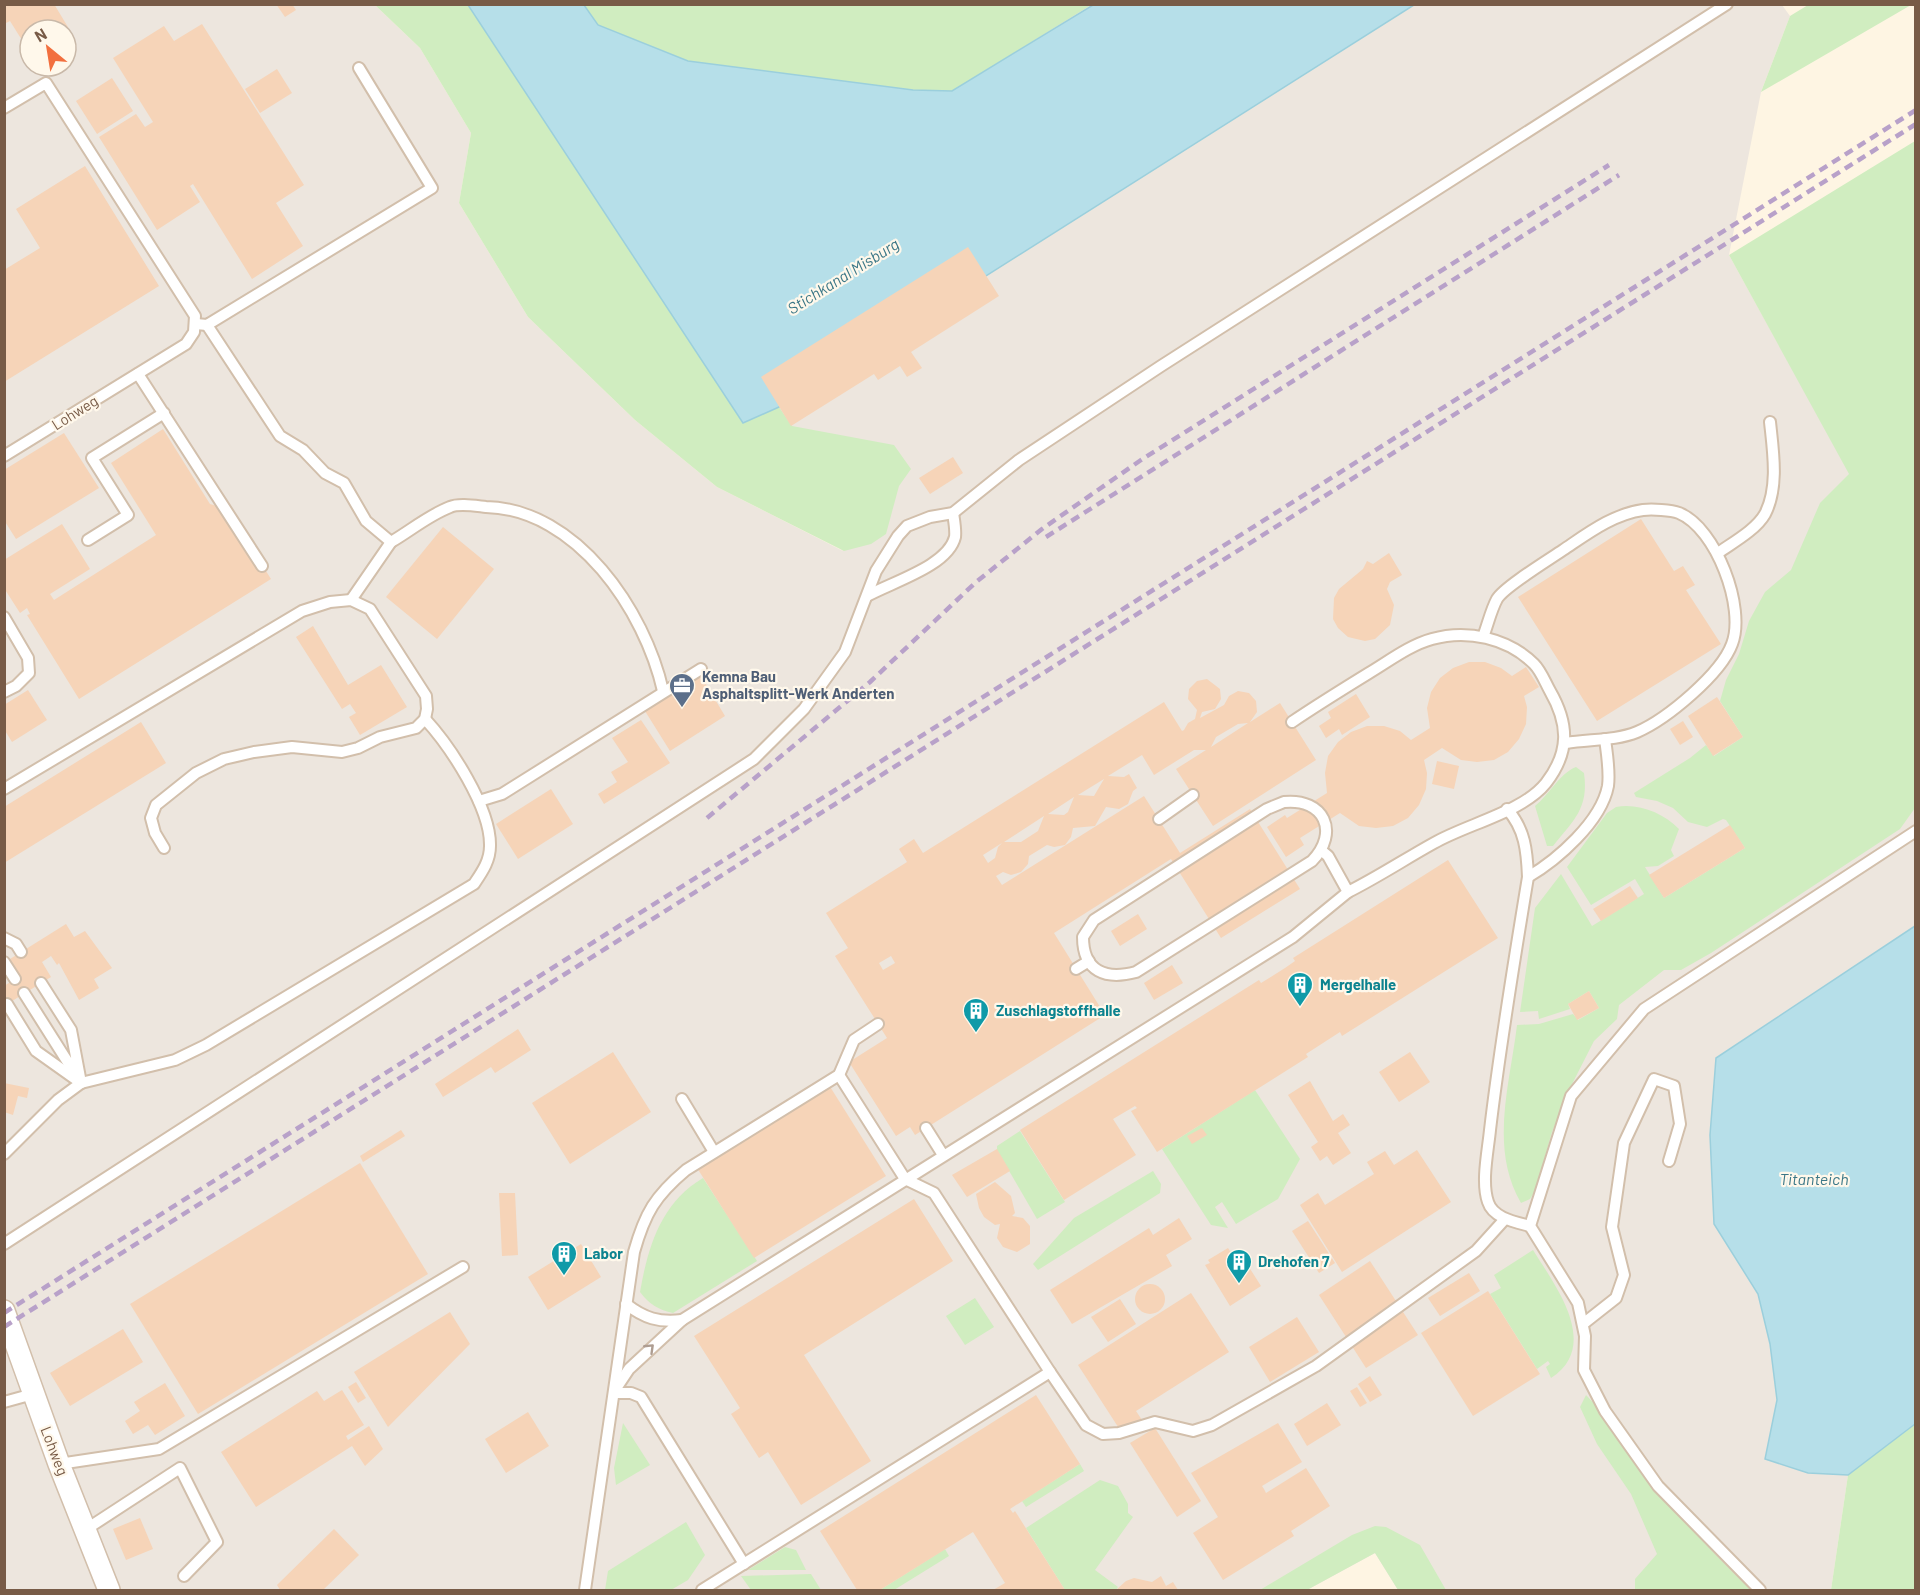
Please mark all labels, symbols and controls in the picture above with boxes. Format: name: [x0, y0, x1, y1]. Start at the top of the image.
north arrow: [18, 18, 78, 78]
text: N: [31, 24, 50, 45]
water label: Stichkanal Misburg: [784, 234, 902, 317]
street label: Lohweg: [48, 391, 101, 433]
place label: Kemna Bau Asphaltsplitt-Werk Anderten: [702, 667, 894, 702]
office icon: Kemna Bau Asphaltsplitt-Werk Anderten: [667, 671, 697, 709]
building icon: Mergelhalle: [1285, 970, 1315, 1008]
place label: Mergelhalle: [1320, 975, 1396, 993]
building icon: Zuschlagstoffhalle: [961, 996, 991, 1034]
place label: Zuschlagstoffhalle: [996, 1001, 1121, 1019]
water label: Titanteich: [1779, 1169, 1849, 1188]
building icon: Labor: [549, 1239, 579, 1277]
place label: Labor: [584, 1244, 623, 1262]
building icon: Drehofen 7: [1224, 1247, 1254, 1285]
place label: Drehofen 7: [1258, 1252, 1330, 1270]
one-way arrow: [642, 1344, 653, 1355]
street label: Lohweg: [37, 1424, 73, 1478]

